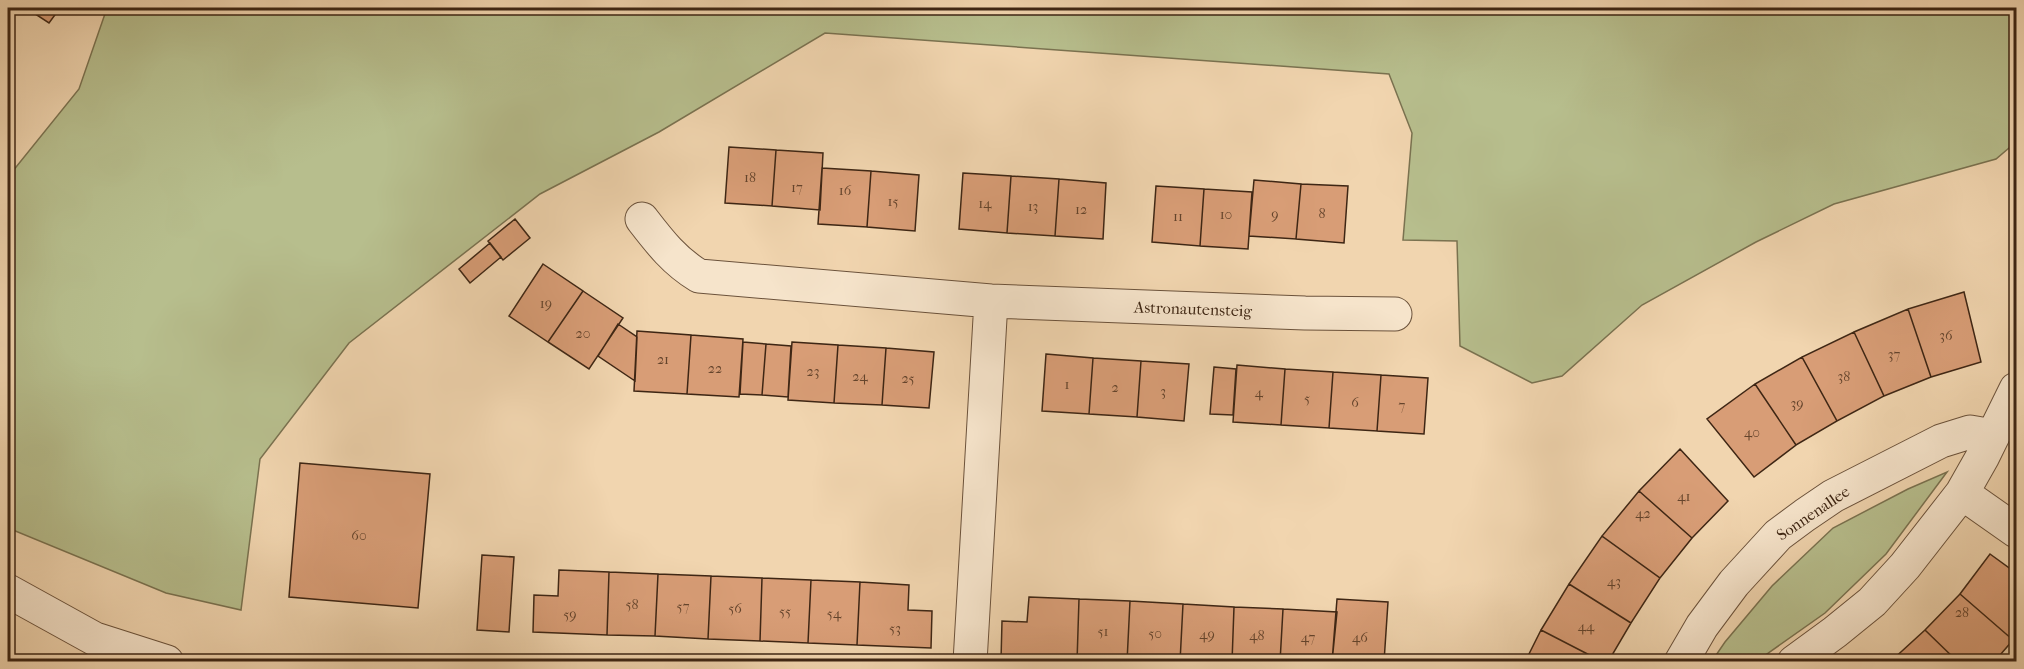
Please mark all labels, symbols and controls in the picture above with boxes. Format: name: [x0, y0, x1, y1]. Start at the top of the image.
house number: 18: [744, 169, 756, 186]
house number: 17: [791, 179, 803, 196]
house number: 16: [839, 182, 852, 199]
house number: 15: [888, 193, 899, 210]
house number: 14: [978, 195, 992, 212]
house number: 13: [1028, 198, 1038, 215]
house number: 12: [1075, 201, 1087, 218]
house number: 8: [1318, 205, 1326, 222]
house number: 10: [1220, 206, 1232, 223]
house number: 9: [1271, 206, 1279, 223]
house number: 11: [1173, 208, 1183, 225]
house number: 19: [540, 295, 552, 312]
street label: Astronautensteig: [1133, 297, 1253, 321]
house number: 20: [576, 325, 590, 342]
house number: 36: [1939, 327, 1953, 344]
house number: 37: [1888, 346, 1900, 363]
house number: 21: [657, 351, 669, 368]
house number: 22: [708, 360, 722, 377]
house number: 23: [807, 363, 819, 380]
house number: 24: [852, 368, 868, 385]
house number: 38: [1838, 368, 1850, 385]
house number: 25: [901, 370, 915, 387]
house number: 1: [1065, 376, 1070, 393]
house number: 2: [1111, 379, 1119, 396]
house number: 3: [1160, 383, 1166, 400]
house number: 4: [1255, 384, 1264, 401]
house number: 5: [1304, 390, 1310, 407]
house number: 6: [1351, 394, 1359, 411]
house number: 39: [1790, 395, 1804, 412]
house number: 7: [1399, 397, 1406, 414]
house number: 40: [1744, 424, 1760, 441]
street label: Sonnenallee: [1773, 482, 1853, 544]
house number: 41: [1677, 488, 1691, 505]
house number: 42: [1635, 505, 1651, 522]
house number: 60: [351, 527, 367, 544]
house number: 43: [1607, 573, 1621, 590]
house number: 58: [625, 596, 639, 613]
house number: 57: [677, 598, 690, 615]
house number: 56: [728, 600, 742, 617]
house number: 55: [779, 603, 791, 620]
house number: 28: [1955, 604, 1969, 621]
house number: 54: [827, 605, 842, 622]
house number: 59: [563, 606, 577, 623]
house number: 44: [1578, 618, 1595, 635]
house number: 53: [889, 620, 901, 637]
house number: 51: [1097, 623, 1109, 640]
house number: 50: [1148, 625, 1162, 642]
house number: 49: [1199, 626, 1215, 643]
house number: 48: [1249, 627, 1265, 644]
house number: 47: [1301, 629, 1316, 646]
house number: 46: [1352, 629, 1368, 646]

